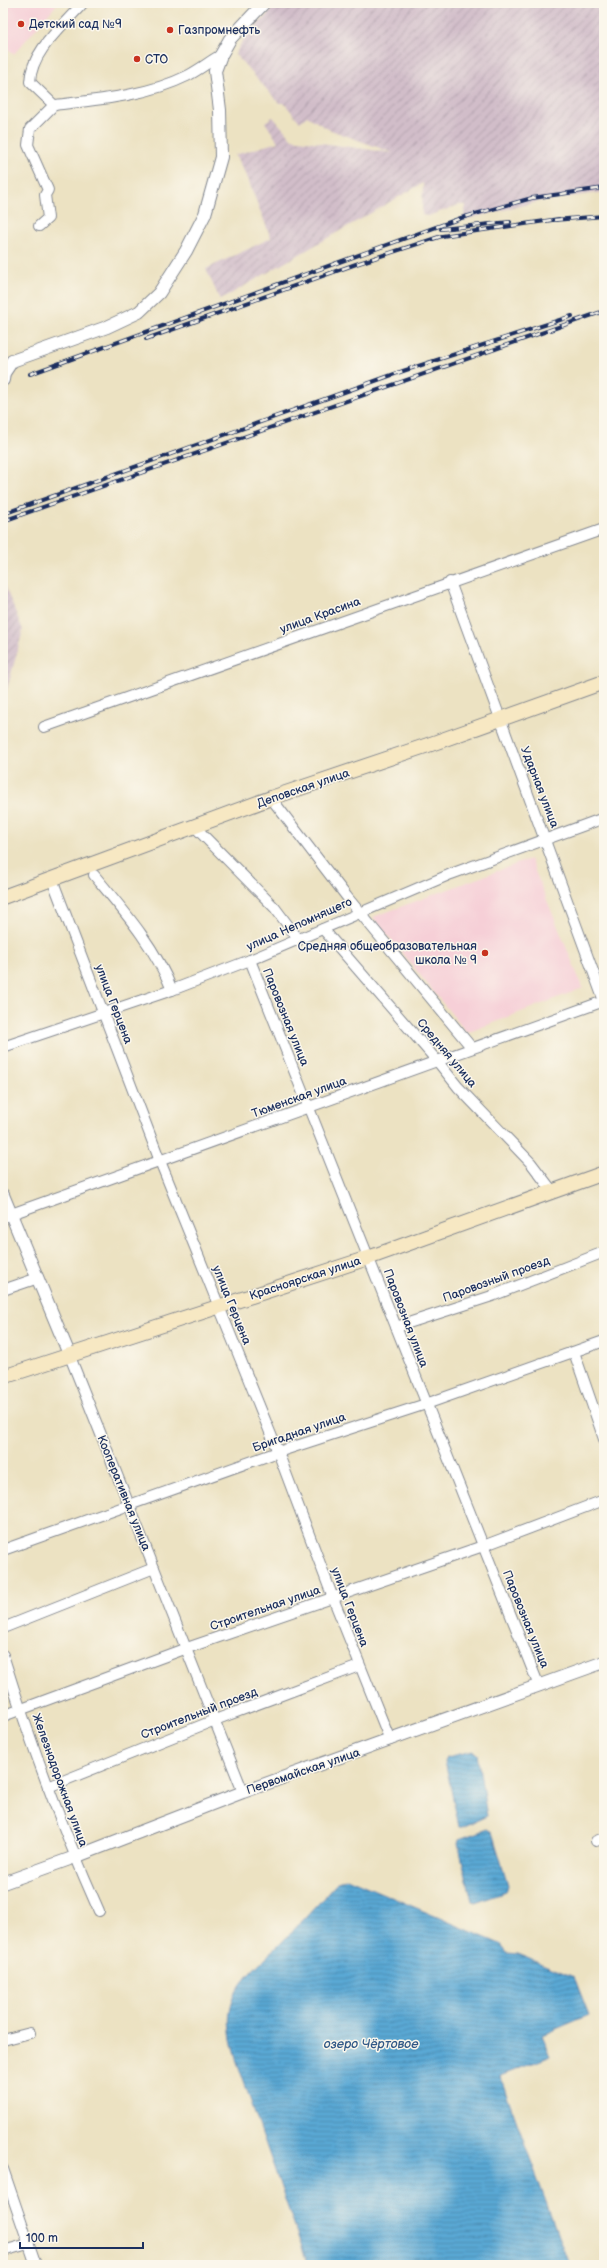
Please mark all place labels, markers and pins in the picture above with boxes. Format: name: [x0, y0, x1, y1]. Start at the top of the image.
place label: Детский сад №9: [29, 17, 122, 32]
marker: Детский сад №9: [16, 19, 26, 29]
place label: Газпромнефть: [178, 23, 260, 38]
marker: Газпромнефть: [165, 25, 175, 35]
place label: СТО: [145, 52, 168, 67]
marker: СТО: [132, 54, 142, 64]
place label: Средняя общеобразовательная школа № 9: [298, 939, 477, 968]
marker: Средняя общеобразовательная школа № 9: [480, 948, 490, 958]

